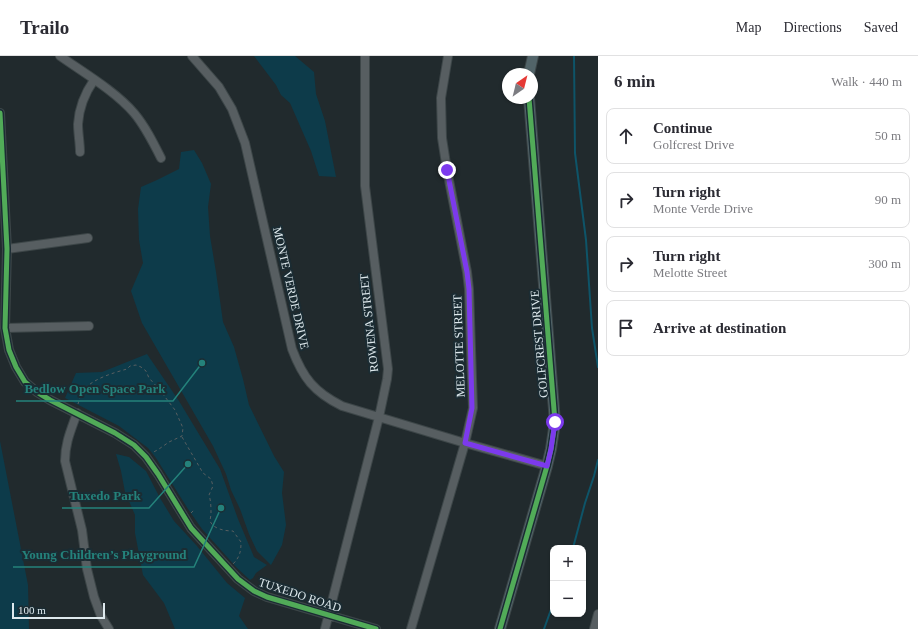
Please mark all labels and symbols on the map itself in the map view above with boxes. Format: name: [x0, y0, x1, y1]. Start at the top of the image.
north arrow: [502, 68, 538, 104]
route end: [438, 161, 456, 179]
street label: MONTE VERDE DRIVE: [270, 225, 312, 351]
street label: ROWENA STREET: [357, 272, 381, 373]
street label: GOLFCREST DRIVE: [527, 290, 551, 398]
street label: MELOTTE STREET: [450, 294, 468, 398]
callout: Bedlow Open Space Park: [16, 376, 173, 401]
text: Bedlow Open Space Park: [24, 381, 166, 396]
route start: [546, 413, 564, 431]
callout: Tuxedo Park: [62, 483, 149, 508]
text: Tuxedo Park: [69, 488, 141, 503]
callout: Young Children’s Playground: [13, 542, 194, 567]
text: Young Children’s Playground: [21, 547, 187, 562]
street label: TUXEDO ROAD: [257, 575, 344, 615]
scale bar: [12, 601, 105, 620]

